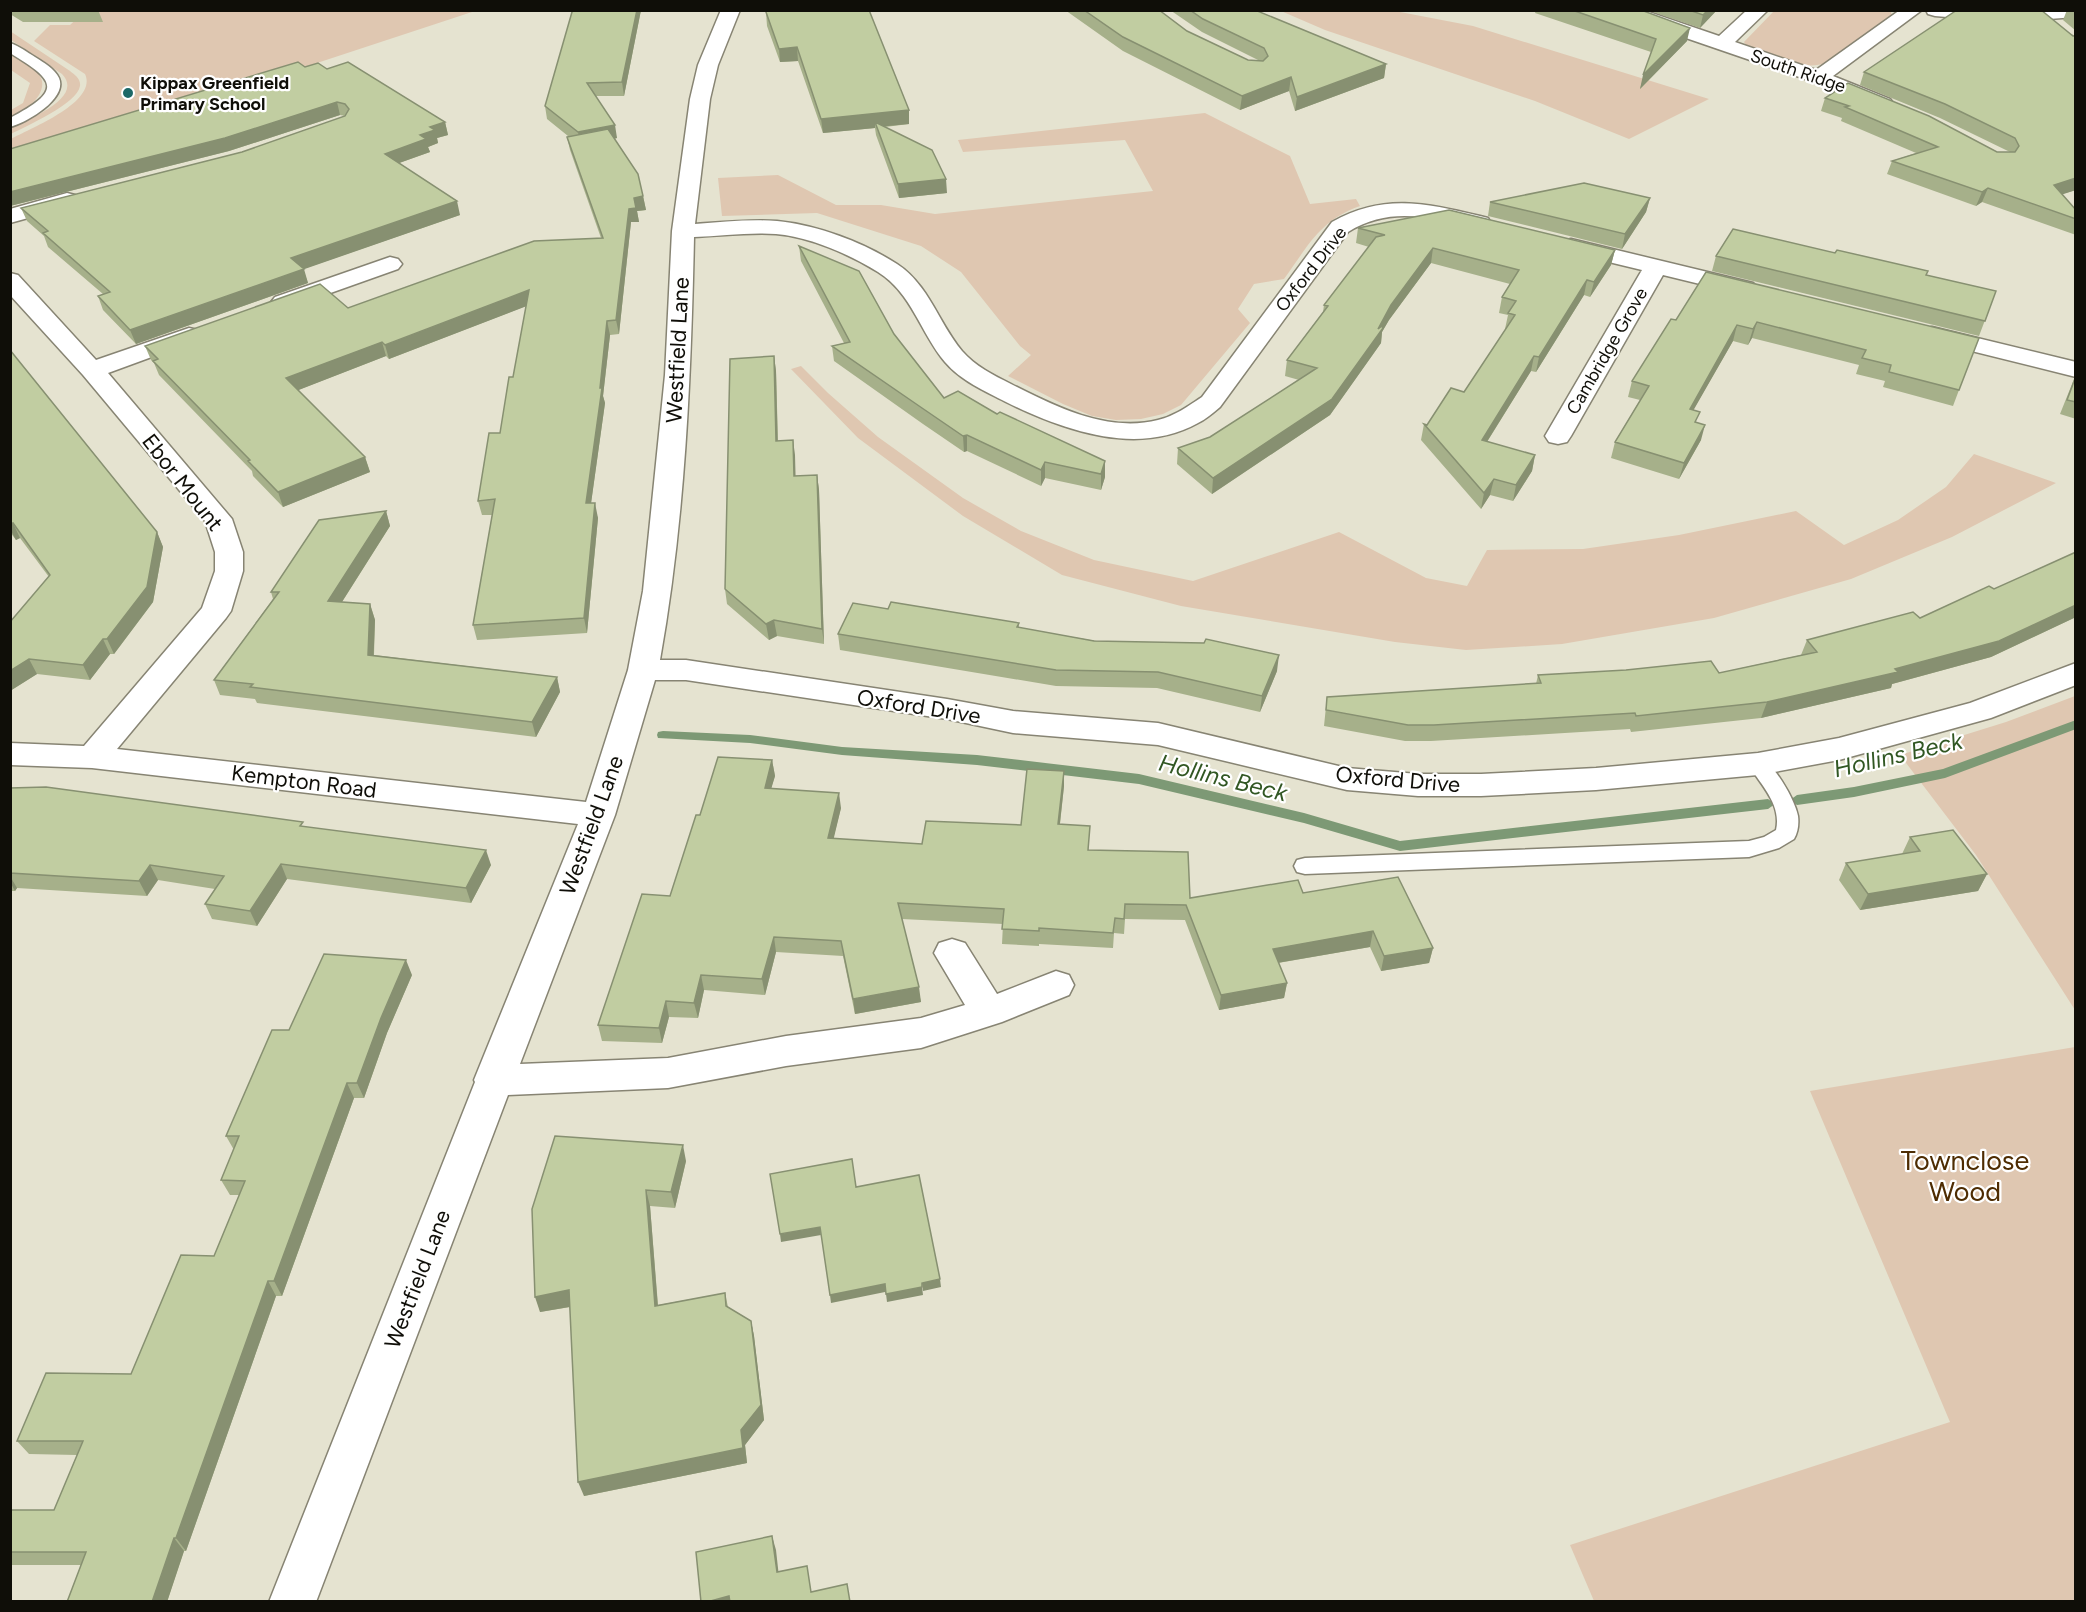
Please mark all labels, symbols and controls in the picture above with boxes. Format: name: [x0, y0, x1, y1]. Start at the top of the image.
street label: South Ridge: [1748, 44, 1849, 98]
place label: Kippax Greenfield Primary School: [140, 72, 289, 115]
marker: Kippax Greenfield Primary School: [121, 86, 135, 100]
street label: Oxford Drive: [1271, 222, 1351, 316]
street label: Westfield Lane: [660, 276, 695, 424]
street label: Cambridge Grove: [1562, 284, 1652, 418]
street label: Ebor Mount: [136, 428, 229, 536]
street label: Oxford Drive: [855, 683, 983, 730]
water label: Hollins Beck: [1831, 725, 1966, 783]
water label: Hollins Beck: [1156, 748, 1292, 808]
street label: Westfield Lane: [554, 752, 629, 898]
street label: Kempton Road: [230, 759, 378, 804]
street label: Oxford Drive: [1335, 761, 1461, 798]
park label: Townclose Wood: [1901, 1144, 2029, 1208]
street label: Westfield Lane: [379, 1206, 456, 1352]

